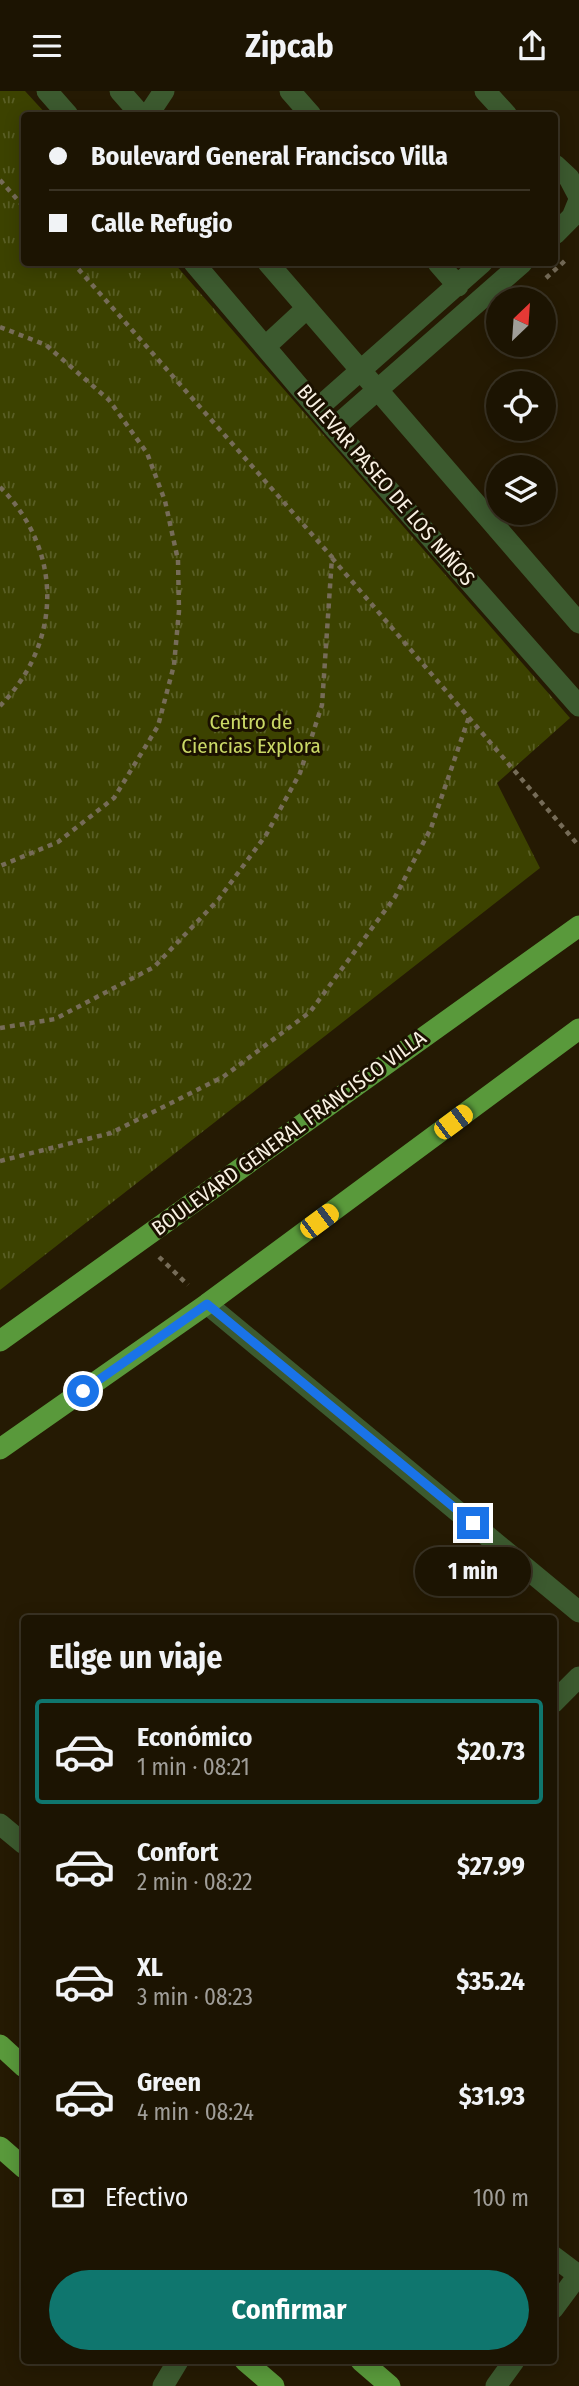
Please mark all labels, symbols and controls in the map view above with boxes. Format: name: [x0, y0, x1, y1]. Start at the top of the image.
icon: menu: [28, 27, 66, 65]
text: Zipcab: [245, 27, 334, 65]
icon: share: [513, 27, 551, 65]
text: Boulevard General Francisco Villa: [91, 141, 448, 172]
text: Calle Refugio: [91, 208, 233, 239]
north arrow: [486, 287, 556, 357]
map controls: [486, 287, 556, 525]
button: locate: [486, 371, 556, 441]
street label: BULEVAR PASEO DE LOS NIÑOS: [291, 379, 481, 591]
button: layers: [486, 455, 556, 525]
park label: Centro de Ciencias Explora: [181, 709, 321, 759]
street label: BOULEVARD GENERAL FRANCISCO VILLA: [147, 1025, 431, 1241]
car: [430, 1101, 477, 1143]
car: [296, 1200, 343, 1242]
route start: [67, 1375, 99, 1407]
route end: [457, 1507, 489, 1539]
callout: 1 min: [415, 1547, 531, 1597]
text: 1 min: [448, 1557, 498, 1585]
text: Elige un viaje: [49, 1638, 222, 1676]
icon: car: [53, 1720, 116, 1783]
text: Económico: [137, 1722, 252, 1753]
text: $20.73: [457, 1736, 525, 1767]
text: 1 min · 08:21: [137, 1753, 250, 1781]
icon: car: [53, 1835, 116, 1898]
text: Confort: [137, 1837, 218, 1868]
text: $27.99: [457, 1851, 525, 1882]
text: 2 min · 08:22: [137, 1868, 252, 1896]
icon: car: [53, 1950, 116, 2013]
text: XL: [137, 1952, 163, 1983]
text: $35.24: [456, 1966, 525, 1997]
text: 3 min · 08:23: [137, 1983, 253, 2011]
icon: car: [53, 2065, 116, 2128]
text: Green: [137, 2067, 201, 2098]
text: $31.93: [459, 2081, 525, 2112]
text: 4 min · 08:24: [137, 2098, 254, 2126]
icon: cash: [49, 2179, 87, 2217]
text: Efectivo: [105, 2182, 189, 2213]
text: 100 m: [473, 2184, 529, 2212]
button: Confirmar: [49, 2270, 529, 2350]

